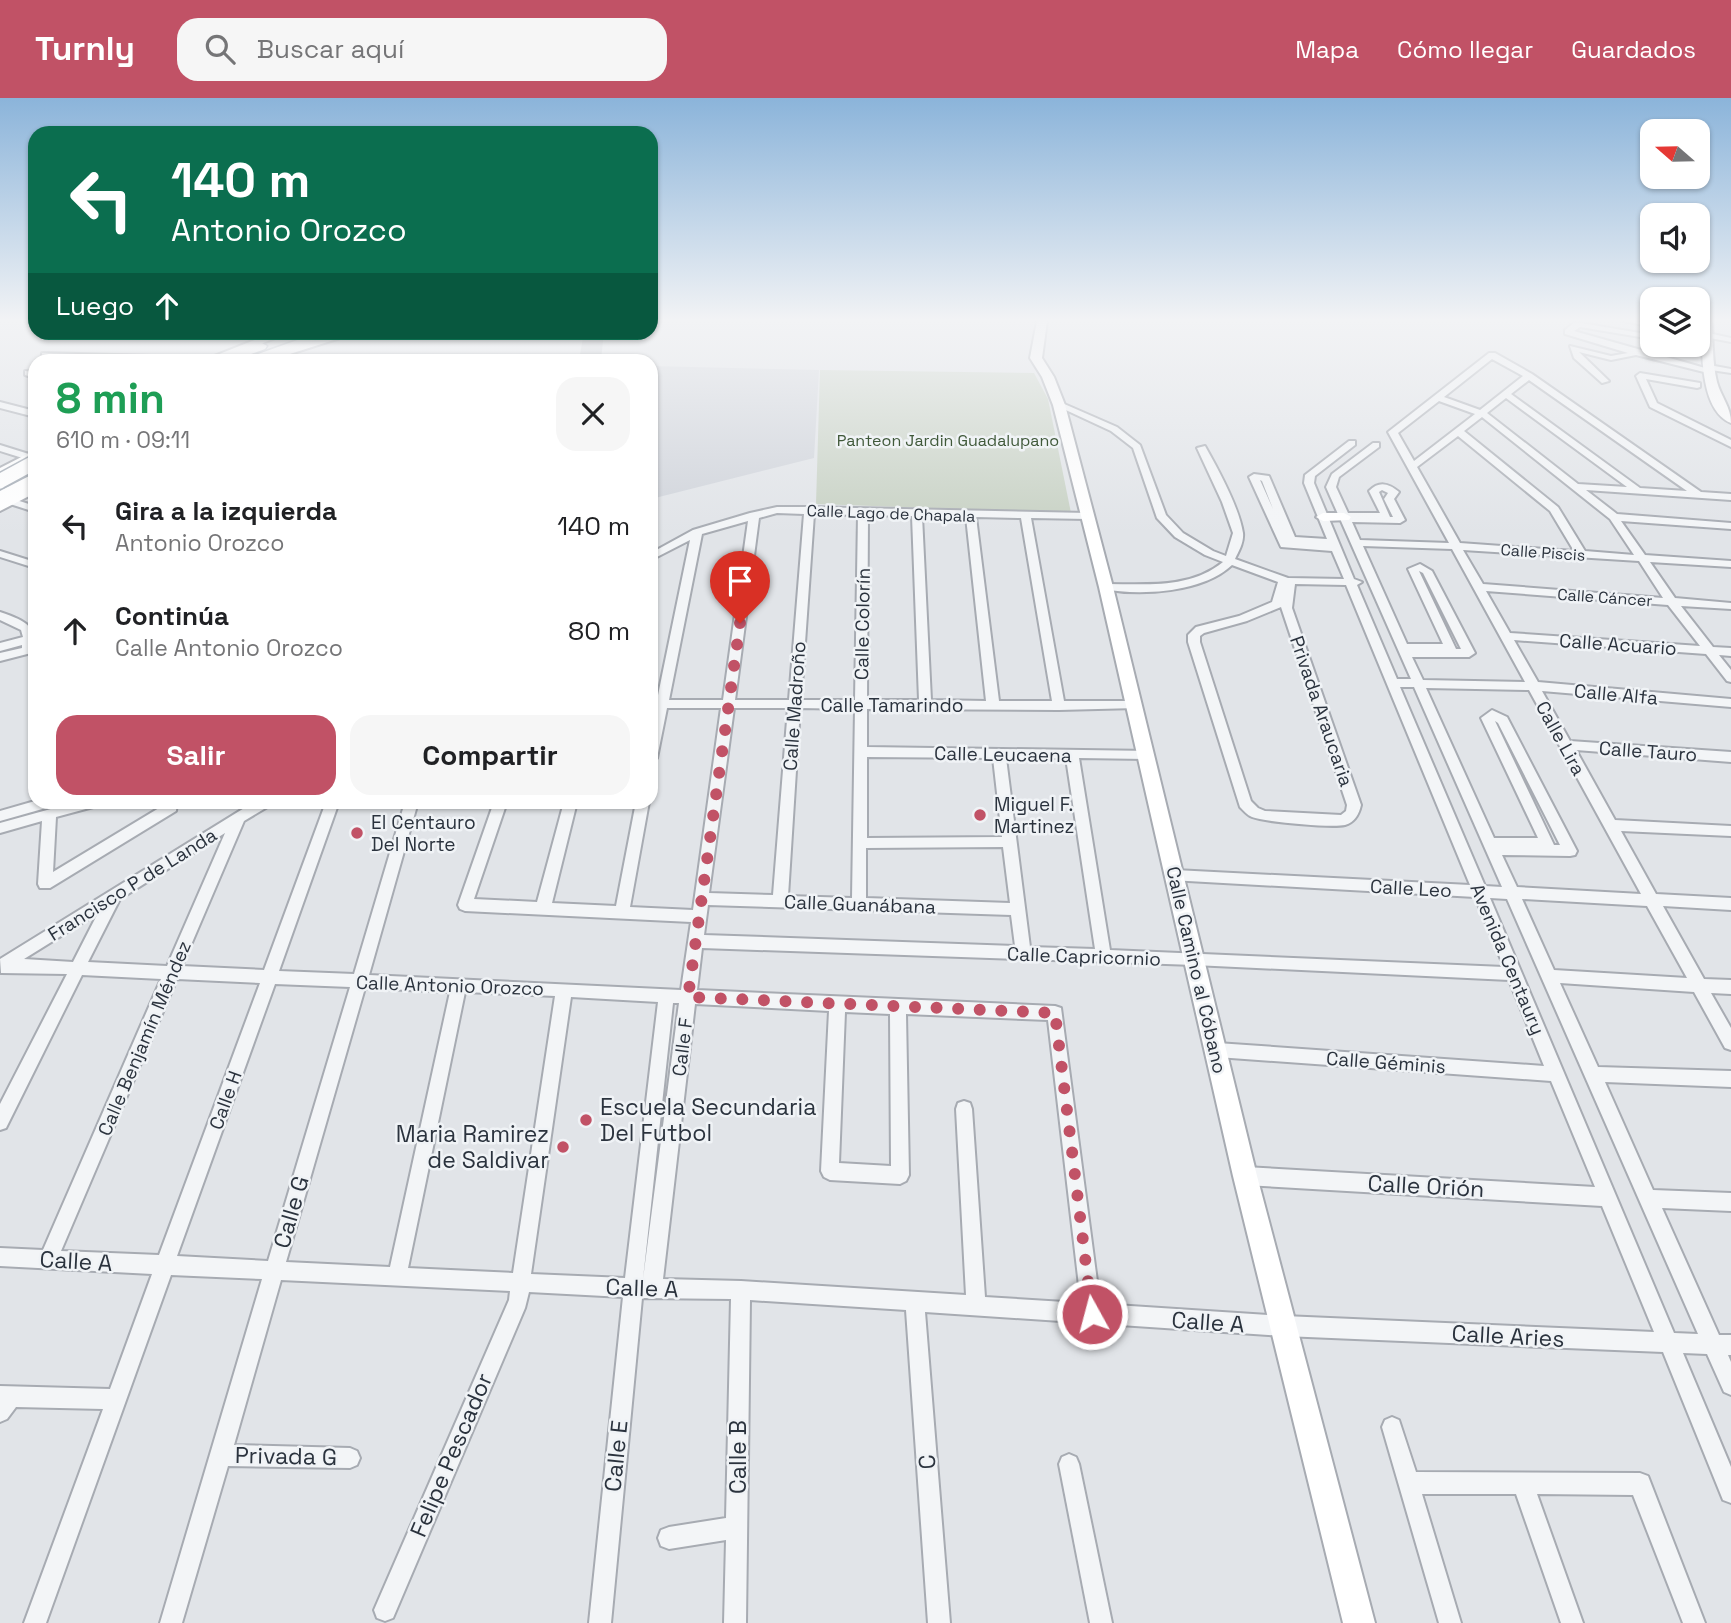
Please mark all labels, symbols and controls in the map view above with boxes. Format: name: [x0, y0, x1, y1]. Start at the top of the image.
search box: [177, 18, 667, 81]
text: Turnly: [35, 28, 135, 70]
icon: search: [201, 30, 239, 68]
text: Buscar aquí: [257, 32, 404, 66]
text: Mapa: [1295, 34, 1359, 65]
text: Cómo llegar: [1397, 34, 1533, 65]
text: Guardados: [1571, 34, 1696, 65]
north arrow: [1640, 119, 1710, 189]
map controls: [1640, 119, 1710, 357]
text: 140 m: [171, 149, 310, 211]
icon: left: [56, 154, 147, 245]
button: sound: [1640, 203, 1710, 273]
text: Antonio Orozco: [171, 210, 407, 250]
icon: ahead: [148, 287, 186, 325]
button: layers: [1640, 287, 1710, 357]
text: Luego: [56, 289, 134, 323]
text: 8 min: [56, 372, 165, 425]
button: close: [556, 377, 630, 451]
text: 610 m · 09:11: [56, 425, 190, 455]
park label: Panteon Jardin Guadalupano: [837, 430, 1059, 451]
text: Gira a la izquierda: [115, 494, 337, 528]
street label: Calle Lago de Chapala: [806, 500, 976, 527]
icon: left: [56, 507, 94, 545]
text: 140 m: [557, 509, 630, 543]
text: Antonio Orozco: [115, 528, 284, 558]
street label: Calle Piscis: [1500, 539, 1586, 566]
pin: [710, 551, 770, 623]
icon: arrive: [721, 562, 759, 600]
street label: Calle Colorín: [849, 568, 876, 680]
street label: Calle Cáncer: [1557, 584, 1653, 611]
text: Continúa: [115, 599, 229, 633]
icon: ahead: [56, 612, 94, 650]
text: 80 m: [568, 614, 630, 648]
street label: Calle Acuario: [1558, 628, 1678, 661]
street label: Privada Araucaria: [1284, 632, 1359, 790]
text: Calle Antonio Orozco: [115, 633, 343, 663]
street label: Calle Madroño: [777, 640, 811, 772]
street label: Calle Alfa: [1573, 678, 1659, 711]
street label: Calle Tamarindo: [820, 693, 964, 718]
street label: Calle Lira: [1530, 697, 1591, 780]
button: Salir: [56, 715, 336, 795]
button: Compartir: [350, 715, 630, 795]
street label: Calle Tauro: [1598, 736, 1698, 767]
street label: Calle Leucaena: [934, 741, 1072, 768]
place label: Miguel F. Martinez: [994, 792, 1074, 839]
marker: Miguel F. Martinez: [972, 807, 988, 823]
place label: El Centauro Del Norte: [371, 810, 476, 857]
street label: Francisco P de Landa: [43, 822, 221, 947]
marker: El Centauro Del Norte: [349, 825, 365, 841]
street label: Calle Camino al Cóbano: [1160, 864, 1233, 1076]
street label: Calle Leo: [1369, 874, 1453, 903]
street label: Avenida Centaury: [1464, 880, 1551, 1039]
street label: Calle Guanábana: [784, 889, 936, 920]
street label: Calle Benjamín Méndez: [92, 937, 197, 1140]
street label: Calle Capricornio: [1007, 941, 1161, 972]
street label: Calle Antonio Orozco: [355, 970, 545, 1001]
street label: Calle F: [667, 1016, 698, 1078]
street label: Calle Géminis: [1325, 1046, 1447, 1079]
street label: Calle H: [203, 1067, 248, 1133]
place label: Escuela Secundaria Del Futbol: [600, 1092, 816, 1148]
marker: Escuela Secundaria Del Futbol: [578, 1112, 594, 1128]
place label: Maria Ramirez de Saldivar: [396, 1119, 549, 1175]
marker: Maria Ramirez de Saldivar: [555, 1139, 571, 1155]
street label: Calle Orión: [1367, 1168, 1485, 1204]
street label: Calle G: [266, 1172, 316, 1252]
street label: Calle A: [39, 1244, 113, 1278]
street label: Calle A: [605, 1272, 679, 1304]
position arrow: [1055, 1277, 1129, 1351]
street label: Calle A: [1171, 1304, 1245, 1340]
street label: Calle Aries: [1451, 1318, 1565, 1354]
street label: Felipe Pescador: [403, 1369, 499, 1541]
street label: Calle E: [597, 1419, 635, 1493]
street label: Calle B: [723, 1420, 753, 1494]
street label: Privada G: [235, 1440, 337, 1472]
street label: C: [912, 1454, 942, 1470]

